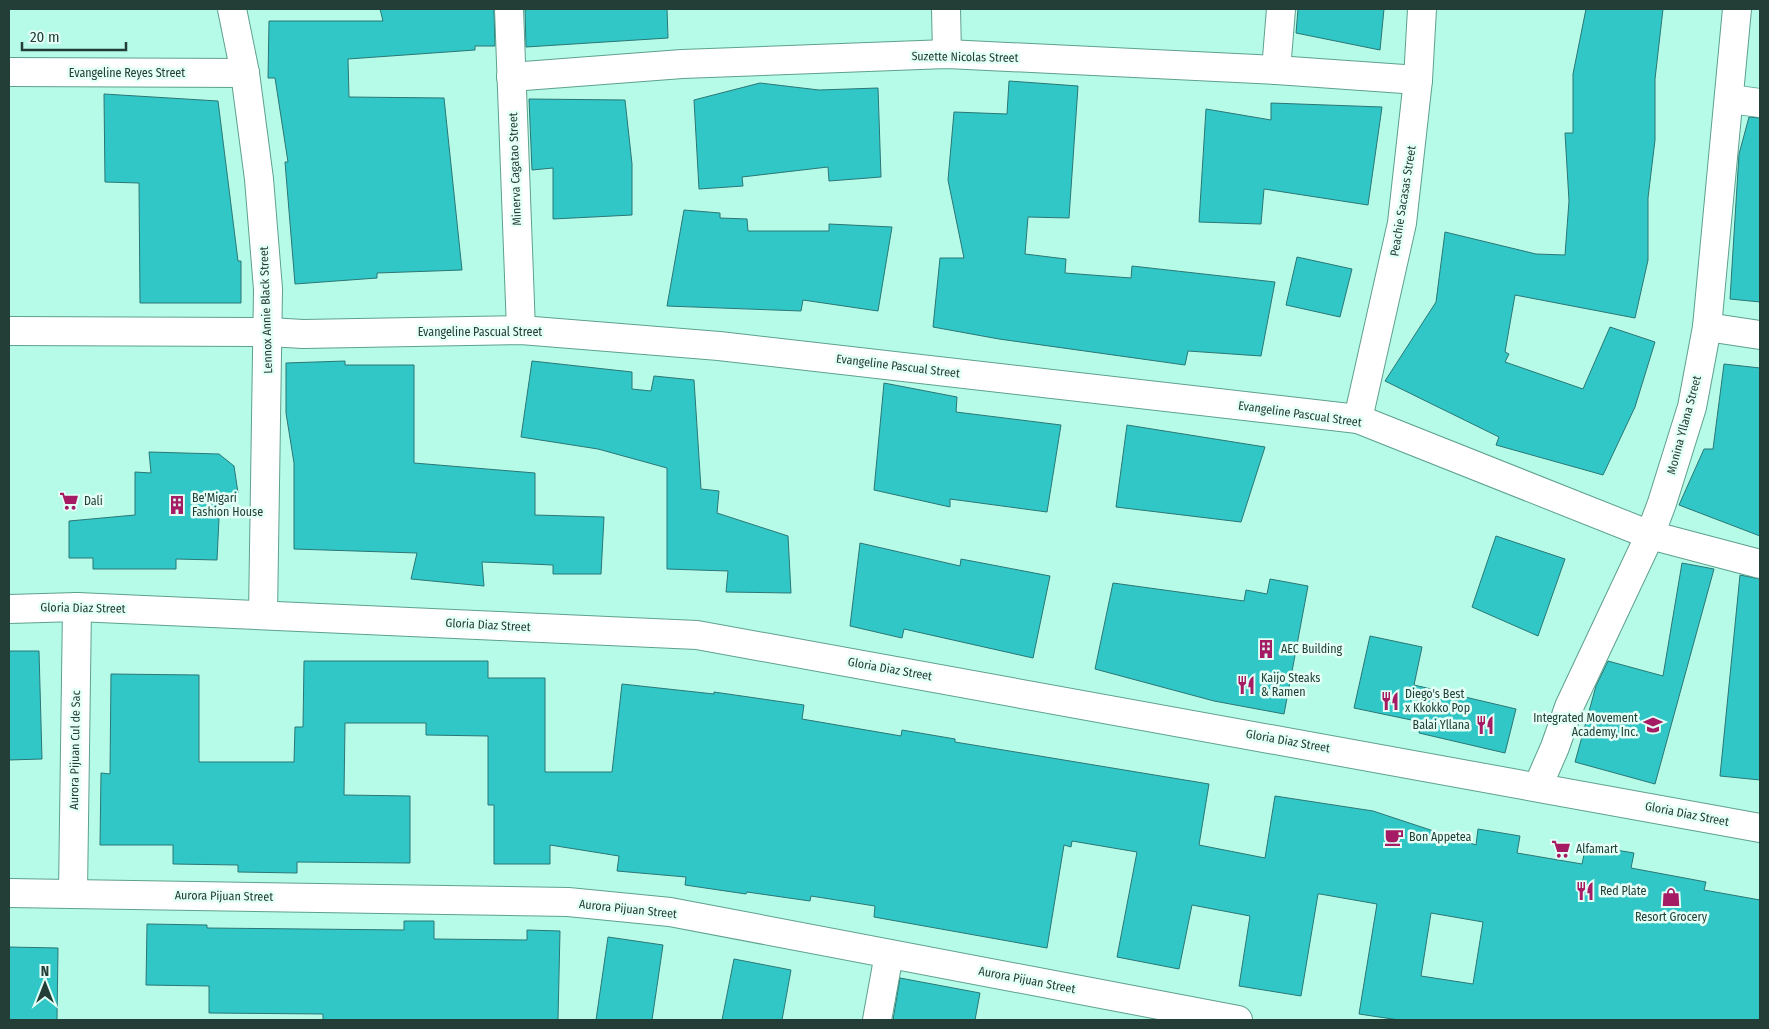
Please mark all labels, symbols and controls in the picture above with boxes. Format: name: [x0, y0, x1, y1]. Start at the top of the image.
scale bar: [22, 20, 126, 52]
text: 20 m: [30, 28, 60, 46]
street label: Suzette Nicolas Street: [911, 49, 1019, 65]
street label: Evangeline Reyes Street: [69, 66, 185, 80]
street label: Minerva Cagatao Street: [506, 112, 524, 226]
street label: Peachie Sacasas Street: [1387, 145, 1419, 257]
street label: Lennox Annie Black Street: [257, 246, 275, 374]
street label: Evangeline Pascual Street: [418, 325, 542, 339]
street label: Evangeline Pascual Street: [835, 351, 961, 381]
street label: Monina Yllana Street: [1664, 374, 1704, 476]
street label: Evangeline Pascual Street: [1237, 398, 1363, 430]
supermarket icon: Dali: [58, 490, 80, 512]
place label: Be'Migari Fashion House: [192, 491, 263, 519]
place label: Dali: [84, 494, 103, 508]
building icon: Be'Migari Fashion House: [166, 494, 188, 516]
street label: Gloria Diaz Street: [40, 600, 126, 616]
street label: Gloria Diaz Street: [445, 616, 531, 634]
building icon: AEC Building: [1255, 638, 1277, 660]
place label: AEC Building: [1281, 642, 1342, 656]
street label: Gloria Diaz Street: [847, 655, 933, 683]
place label: Kaijo Steaks & Ramen: [1261, 671, 1320, 699]
restaurant icon: Kaijo Steaks & Ramen: [1235, 674, 1257, 696]
place label: Diego's Best x Kkokko Pop: [1405, 687, 1470, 715]
street label: Aurora Pijuan Cul de Sac: [67, 690, 83, 810]
restaurant icon: Diego's Best x Kkokko Pop: [1379, 690, 1401, 712]
place label: Integrated Movement Academy, Inc.: [1533, 711, 1638, 739]
restaurant icon: Balai Yllana: [1474, 714, 1496, 736]
school or university icon: Integrated Movement Academy, Inc.: [1642, 714, 1664, 736]
place label: Balai Yllana: [1413, 718, 1470, 732]
street label: Gloria Diaz Street: [1245, 727, 1331, 755]
street label: Gloria Diaz Street: [1644, 799, 1730, 829]
cafe icon: Bon Appetea: [1383, 826, 1405, 848]
place label: Bon Appetea: [1409, 830, 1472, 844]
supermarket icon: Alfamart: [1550, 838, 1572, 860]
place label: Alfamart: [1576, 842, 1618, 856]
restaurant icon: Red Plate: [1574, 880, 1596, 902]
place label: Red Plate: [1600, 884, 1646, 898]
shop icon: Resort Grocery: [1660, 886, 1682, 908]
street label: Aurora Pijuan Street: [175, 888, 273, 904]
street label: Aurora Pijuan Street: [578, 897, 678, 921]
place label: Resort Grocery: [1635, 910, 1708, 924]
north arrow: [20, 959, 70, 1009]
text: N: [41, 963, 49, 980]
street label: Aurora Pijuan Street: [977, 964, 1077, 996]

